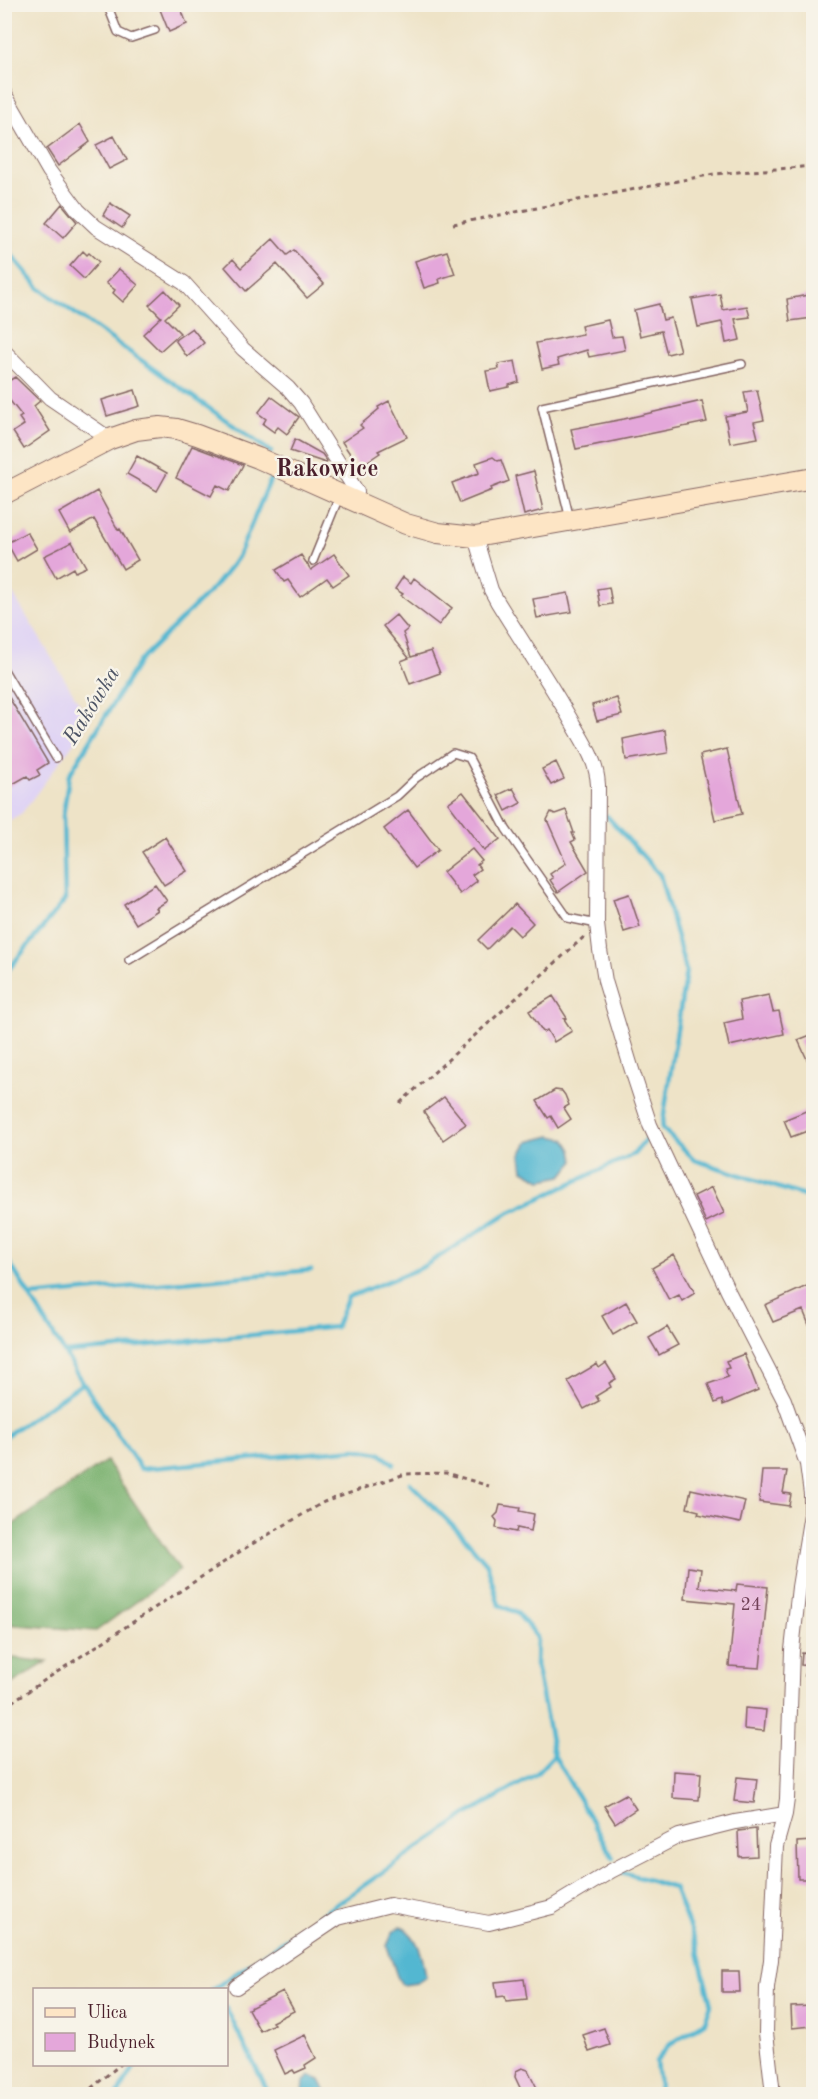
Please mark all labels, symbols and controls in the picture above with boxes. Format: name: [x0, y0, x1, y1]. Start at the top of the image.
district label: Rakowice: [275, 458, 379, 482]
water label: Rakówka: [59, 663, 124, 750]
house number: 24: [741, 1596, 761, 1614]
legend: [33, 1988, 228, 2066]
text: Ulica: [87, 2004, 128, 2022]
text: Budynek: [87, 2034, 155, 2052]

